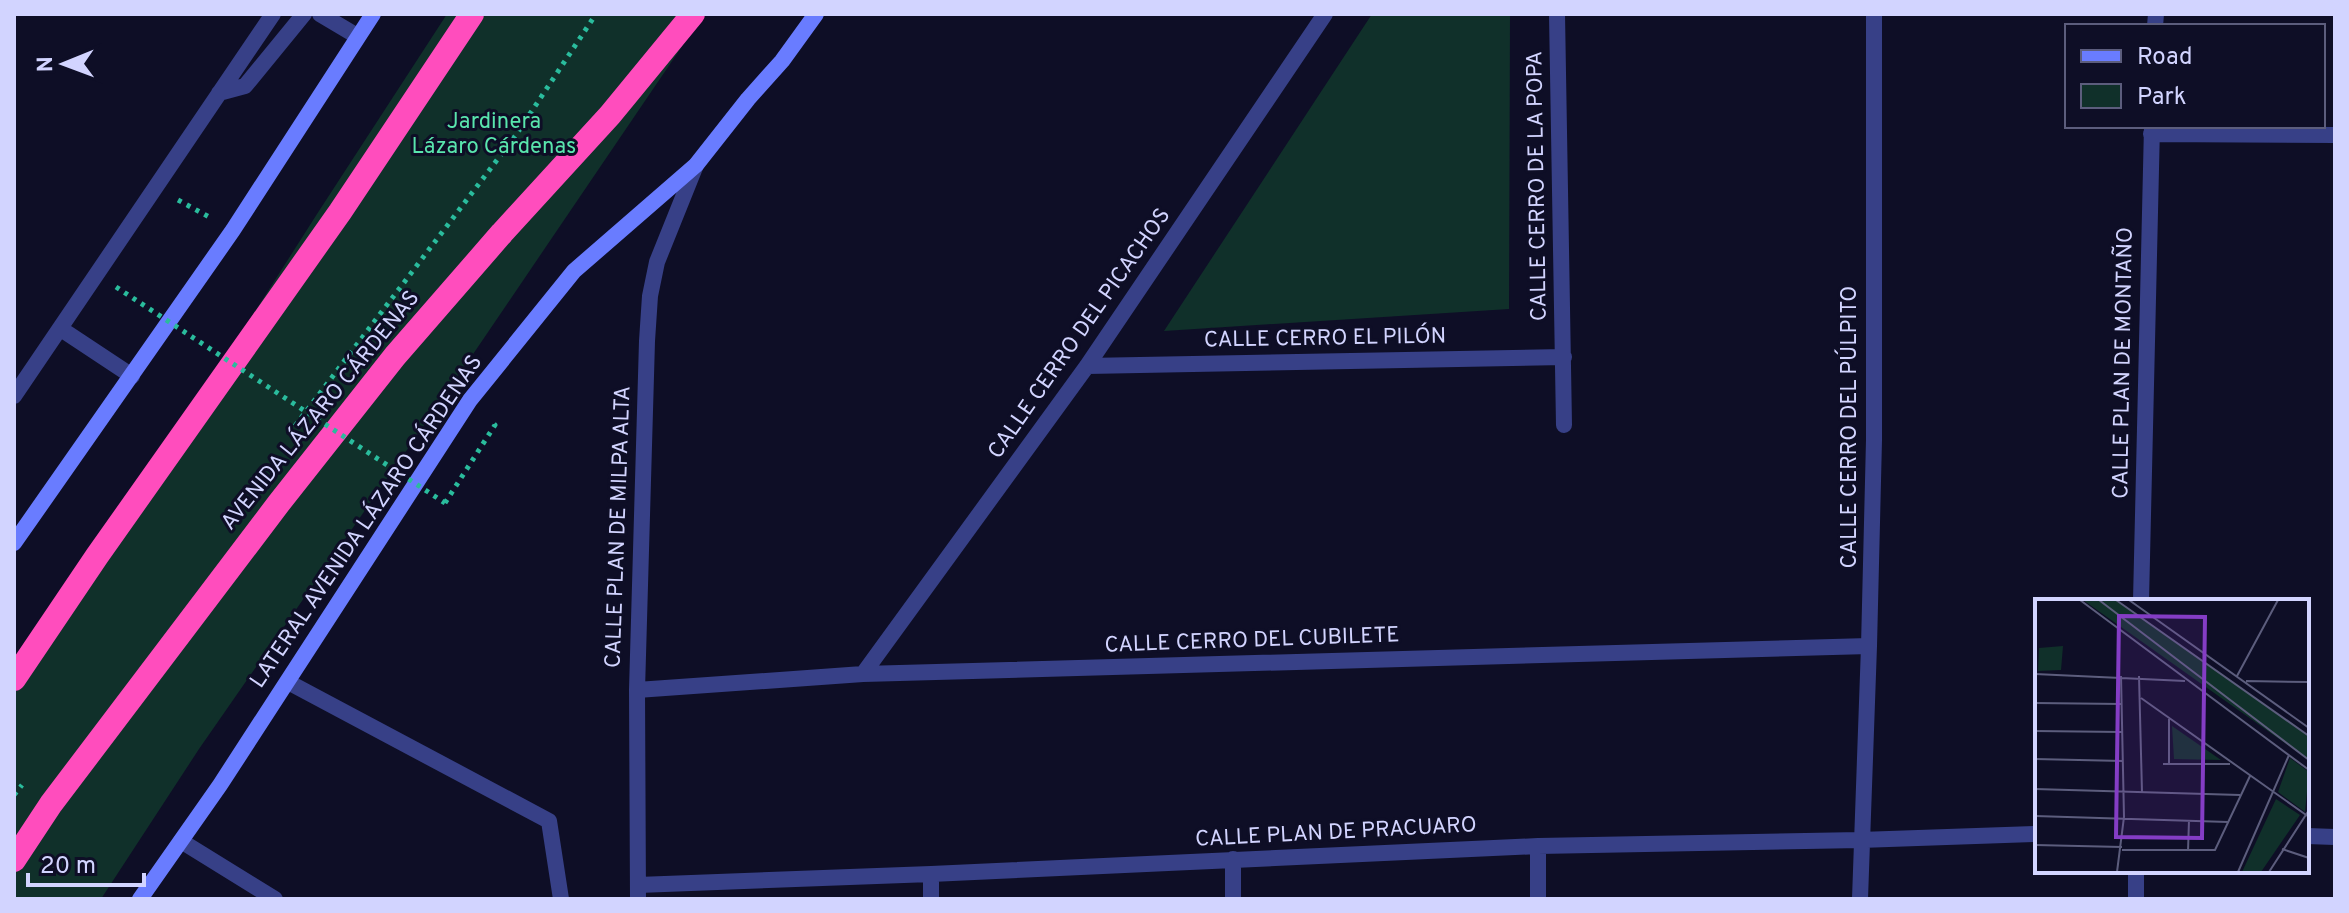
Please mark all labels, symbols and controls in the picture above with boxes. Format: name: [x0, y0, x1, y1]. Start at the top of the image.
north arrow: [24, 24, 104, 104]
legend: [2065, 24, 2325, 128]
text: Road: [2137, 43, 2193, 73]
street label: CALLE CERRO DE LA POPA: [1522, 51, 1554, 321]
text: N: [33, 56, 60, 72]
text: Park: [2137, 83, 2187, 113]
park label: Jardinera Lázaro Cárdenas: [412, 109, 576, 161]
street label: CALLE CERRO DEL PICACHOS: [983, 203, 1177, 465]
street label: CALLE PLAN DE MONTAÑO: [2106, 227, 2140, 499]
street label: AVENIDA LÁZARO CÁRDENAS: [214, 284, 426, 536]
street label: CALLE CERRO DEL PÚLPITO: [1834, 286, 1864, 568]
street label: CALLE CERRO EL PILÓN: [1204, 320, 1446, 355]
street label: LATERAL AVENIDA LÁZARO CÁRDENAS: [243, 349, 489, 694]
street label: CALLE PLAN DE MILPA ALTA: [601, 385, 637, 669]
inset map: [2035, 599, 2309, 873]
street label: CALLE CERRO DEL CUBILETE: [1104, 622, 1400, 660]
street label: CALLE PLAN DE PRACUARO: [1195, 812, 1477, 854]
scale bar: [28, 837, 144, 887]
text: 20 m: [40, 852, 96, 882]

